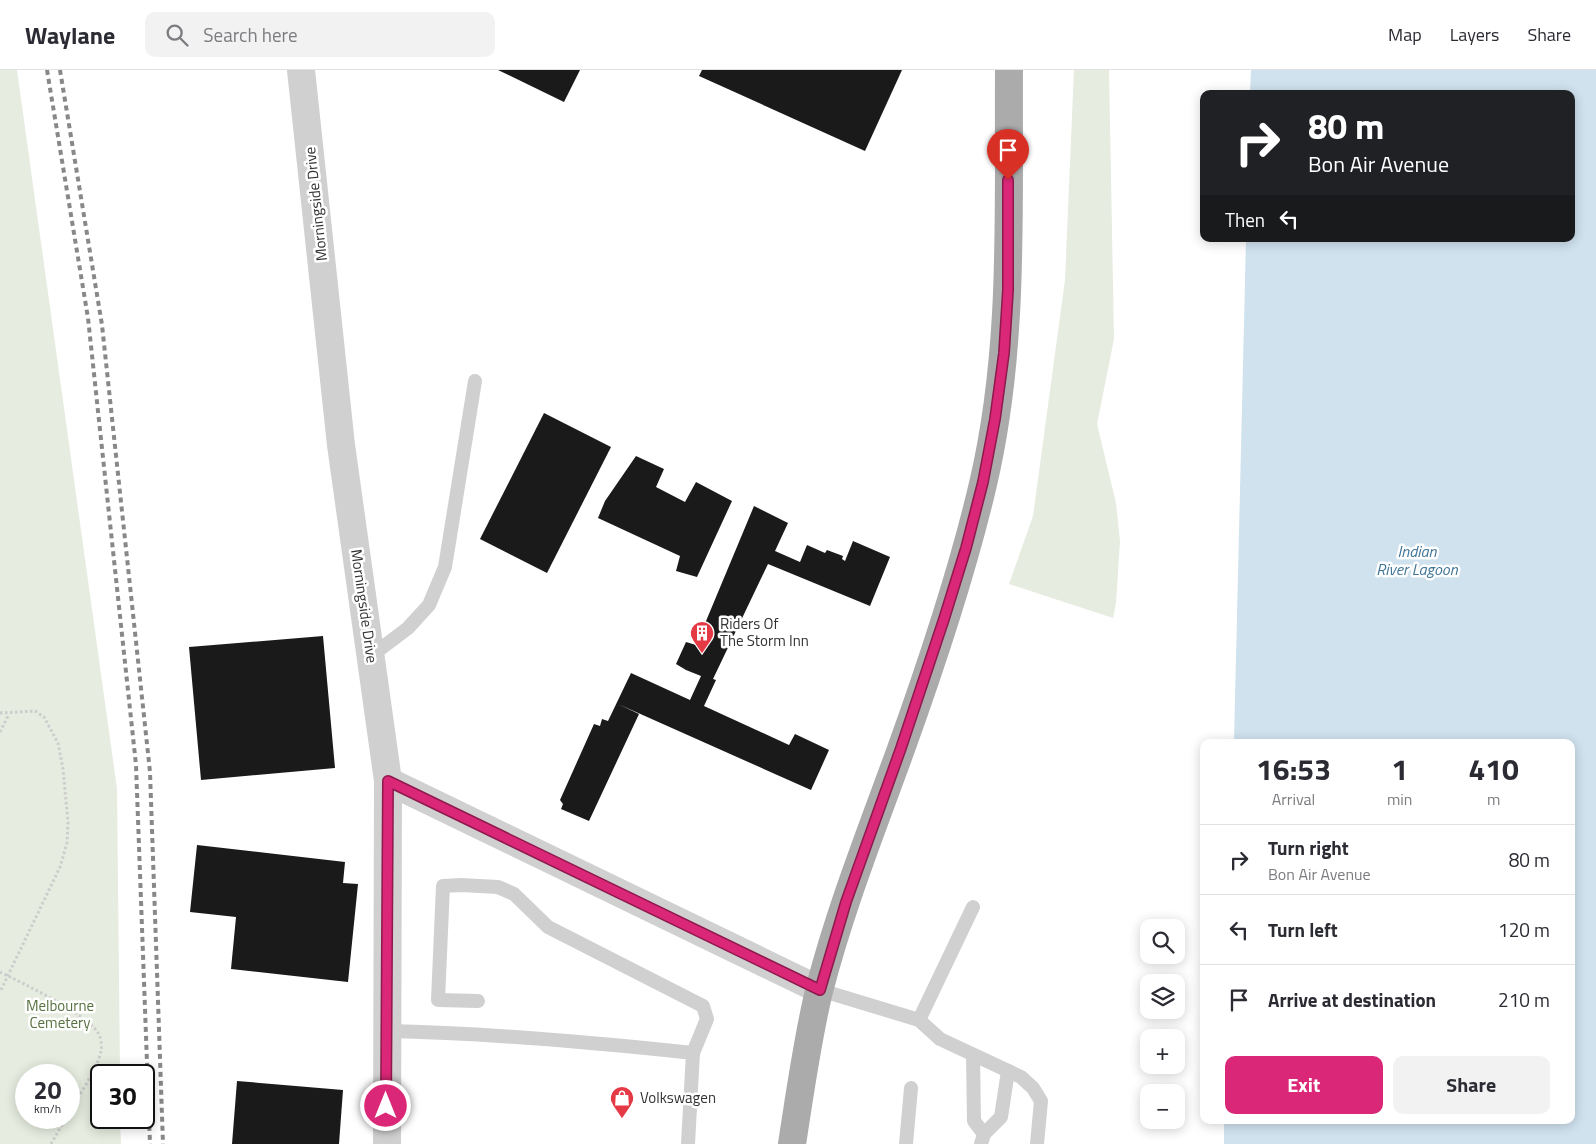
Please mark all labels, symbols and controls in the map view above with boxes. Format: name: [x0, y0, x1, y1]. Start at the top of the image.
search box: [145, 12, 495, 57]
text: Waylane: [25, 17, 115, 53]
text: Search here: [203, 20, 298, 49]
icon: search: [163, 21, 191, 49]
text: Map: [1388, 21, 1422, 48]
text: Layers: [1450, 21, 1499, 48]
text: Share: [1527, 21, 1571, 48]
text: 80 m: [1308, 99, 1384, 153]
icon: right: [1225, 110, 1290, 175]
pin: [987, 129, 1029, 180]
icon: arrive: [994, 136, 1022, 164]
street label: Morningside Drive: [298, 146, 333, 262]
text: Bon Air Avenue: [1308, 147, 1449, 181]
text: Then: [1225, 205, 1265, 234]
icon: left: [1275, 205, 1303, 233]
water label: Indian River Lagoon: [1376, 539, 1459, 581]
street label: Morningside Drive: [345, 548, 384, 664]
place label: Riders Of The Storm Inn: [720, 612, 809, 652]
building icon: Riders Of The Storm Inn: [689, 620, 715, 654]
text: 16:53: [1256, 746, 1331, 792]
text: 1: [1391, 746, 1408, 792]
text: 410: [1469, 746, 1519, 792]
text: Arrival: [1272, 787, 1315, 811]
text: min: [1387, 787, 1412, 811]
text: m: [1487, 787, 1500, 811]
text: Turn right: [1268, 833, 1349, 862]
text: 80 m: [1509, 845, 1550, 874]
icon: right: [1225, 846, 1253, 874]
text: Bon Air Avenue: [1268, 862, 1371, 886]
text: Turn left: [1268, 915, 1338, 944]
text: 120 m: [1498, 915, 1550, 944]
icon: left: [1225, 916, 1253, 944]
map controls: [1140, 919, 1185, 1129]
button: search: [1140, 919, 1185, 964]
button: layers: [1140, 974, 1185, 1019]
text: Arrive at destination: [1268, 985, 1436, 1014]
text: 210 m: [1498, 985, 1550, 1014]
icon: arrive: [1225, 986, 1253, 1014]
park label: Melbourne Cemetery: [26, 994, 94, 1034]
button: +: [1140, 1029, 1185, 1074]
button: Exit: [1225, 1056, 1383, 1114]
button: Share: [1393, 1056, 1550, 1114]
speed limit sign: 30: [90, 1064, 155, 1129]
text: 20: [33, 1071, 62, 1109]
position arrow: [359, 1079, 411, 1131]
button: −: [1140, 1084, 1185, 1129]
shop icon: Volkswagen: [609, 1085, 635, 1119]
place label: Volkswagen: [640, 1086, 716, 1109]
text: km/h: [34, 1099, 61, 1118]

